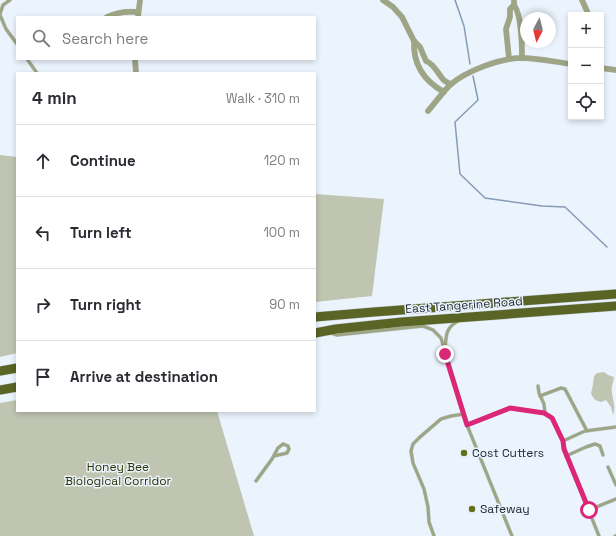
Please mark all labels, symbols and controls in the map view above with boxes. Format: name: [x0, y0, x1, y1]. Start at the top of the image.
north arrow: [520, 12, 556, 48]
map controls: [568, 12, 604, 120]
button: +: [568, 12, 604, 48]
search box: [16, 16, 316, 60]
icon: search: [30, 27, 52, 49]
text: Search here: [62, 29, 148, 48]
button: −: [568, 48, 604, 84]
button: locate: [568, 84, 604, 120]
text: 4 min: [32, 87, 77, 109]
text: Walk · 310 m: [226, 90, 300, 107]
icon: ahead: [32, 150, 54, 172]
text: Continue: [70, 151, 136, 170]
text: 120 m: [264, 152, 300, 169]
icon: left: [32, 222, 54, 244]
text: Turn left: [70, 223, 132, 242]
text: 100 m: [263, 224, 300, 241]
street label: East Tangerine Road: [405, 293, 523, 317]
icon: right: [32, 294, 54, 316]
text: Turn right: [70, 295, 141, 314]
text: 90 m: [269, 296, 300, 313]
route end: [436, 345, 454, 363]
icon: arrive: [32, 366, 54, 388]
text: Arrive at destination: [70, 367, 218, 386]
place label: Cost Cutters: [472, 445, 544, 461]
marker: Cost Cutters: [459, 448, 469, 458]
park label: Honey Bee Biological Corridor: [65, 459, 172, 489]
place label: Safeway: [480, 501, 529, 517]
route start: [580, 501, 598, 519]
marker: Safeway: [467, 504, 477, 514]

